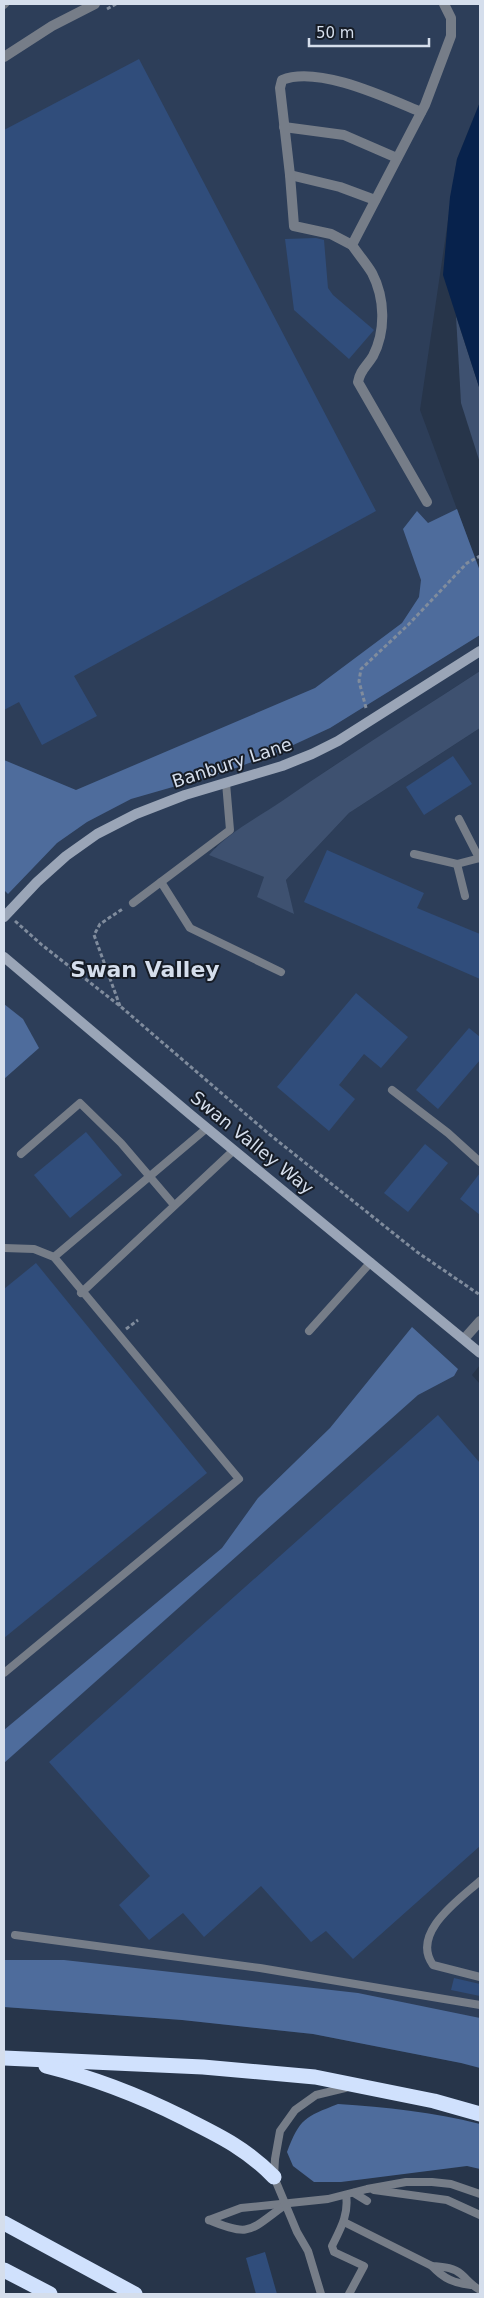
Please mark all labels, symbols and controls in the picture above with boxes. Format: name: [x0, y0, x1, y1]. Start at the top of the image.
scale bar: [309, 15, 429, 47]
text: 50 m: [316, 24, 354, 42]
street label: Banbury Lane: [169, 733, 295, 792]
district label: Swan Valley: [70, 957, 220, 982]
street label: Swan Valley Way: [187, 1087, 318, 1199]

